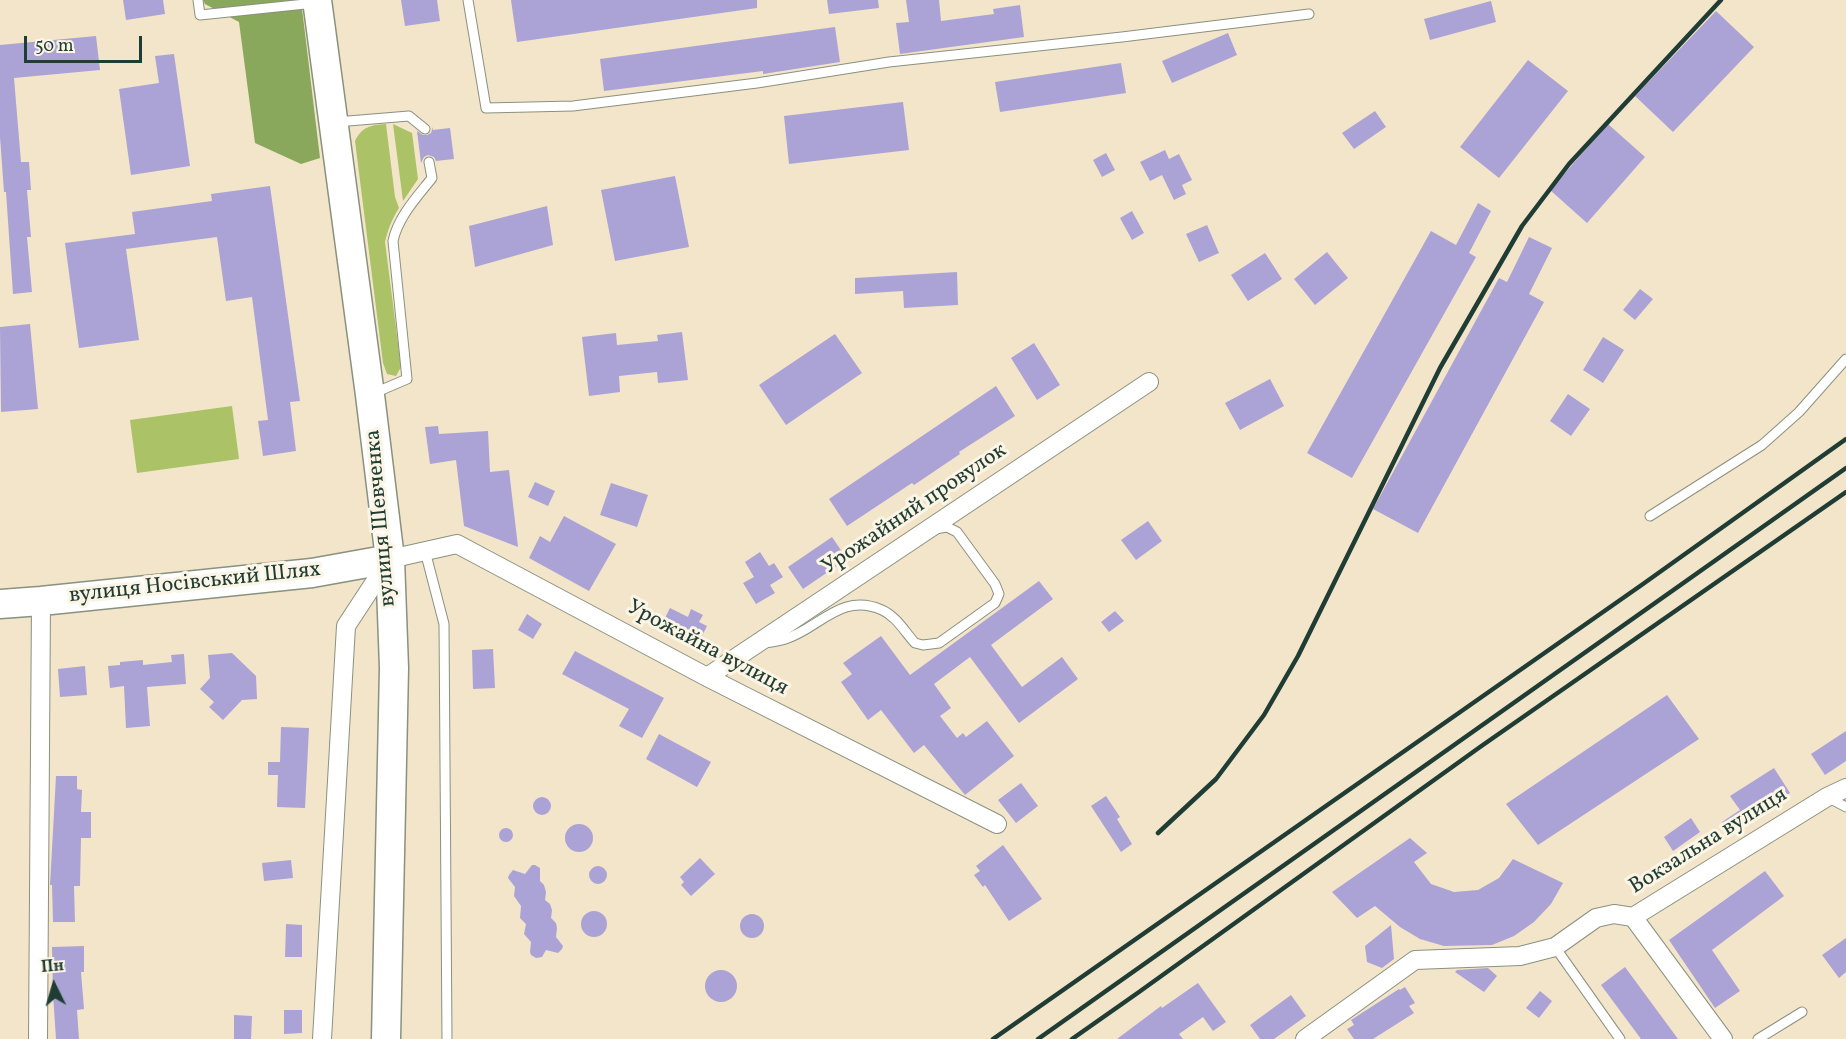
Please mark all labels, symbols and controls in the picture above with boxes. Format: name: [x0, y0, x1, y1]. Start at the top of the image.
scale bar: [27, 24, 146, 62]
text: 50 m: [35, 34, 74, 59]
street label: вулиця Шевченка: [361, 428, 403, 608]
street label: Урожайний провулок: [818, 438, 1012, 582]
street label: вулиця Носівський Шлях: [68, 558, 322, 610]
street label: Урожайна вулиця: [622, 595, 792, 703]
street label: Вокзальна вулиця: [1625, 783, 1793, 901]
north arrow: [24, 955, 84, 1015]
text: Пн: [40, 955, 65, 979]

